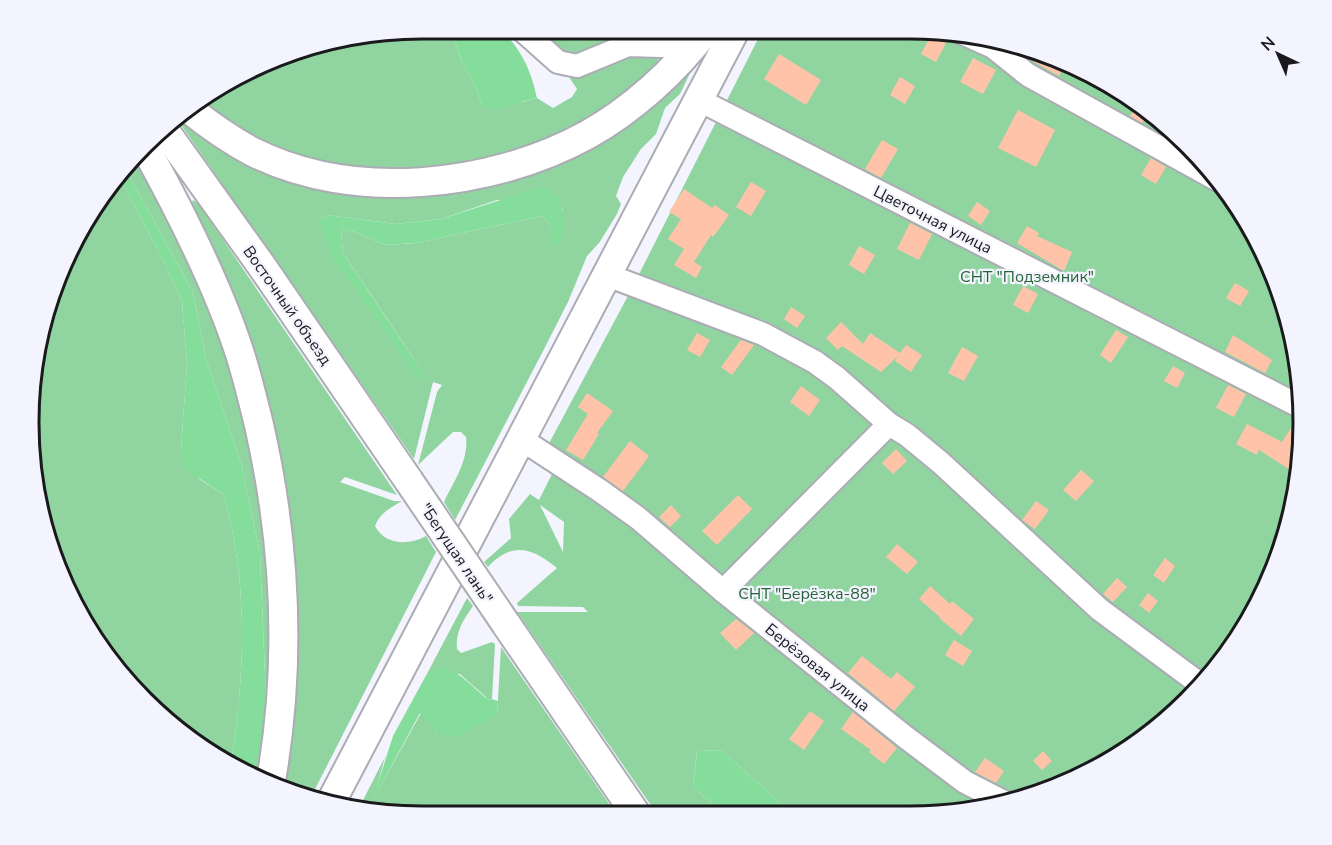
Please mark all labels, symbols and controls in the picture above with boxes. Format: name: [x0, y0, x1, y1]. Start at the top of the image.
north arrow: [1248, 24, 1308, 84]
text: N: [1256, 32, 1280, 56]
street label: Цветочная улица: [869, 180, 996, 259]
street label: Восточный объезд: [238, 241, 337, 370]
park label: СНТ "Подземник": [960, 266, 1094, 288]
street label: "Бегущая лань": [414, 499, 498, 608]
park label: СНТ "Берёзка-88": [738, 583, 876, 605]
street label: Берёзовая улица: [760, 619, 874, 717]

